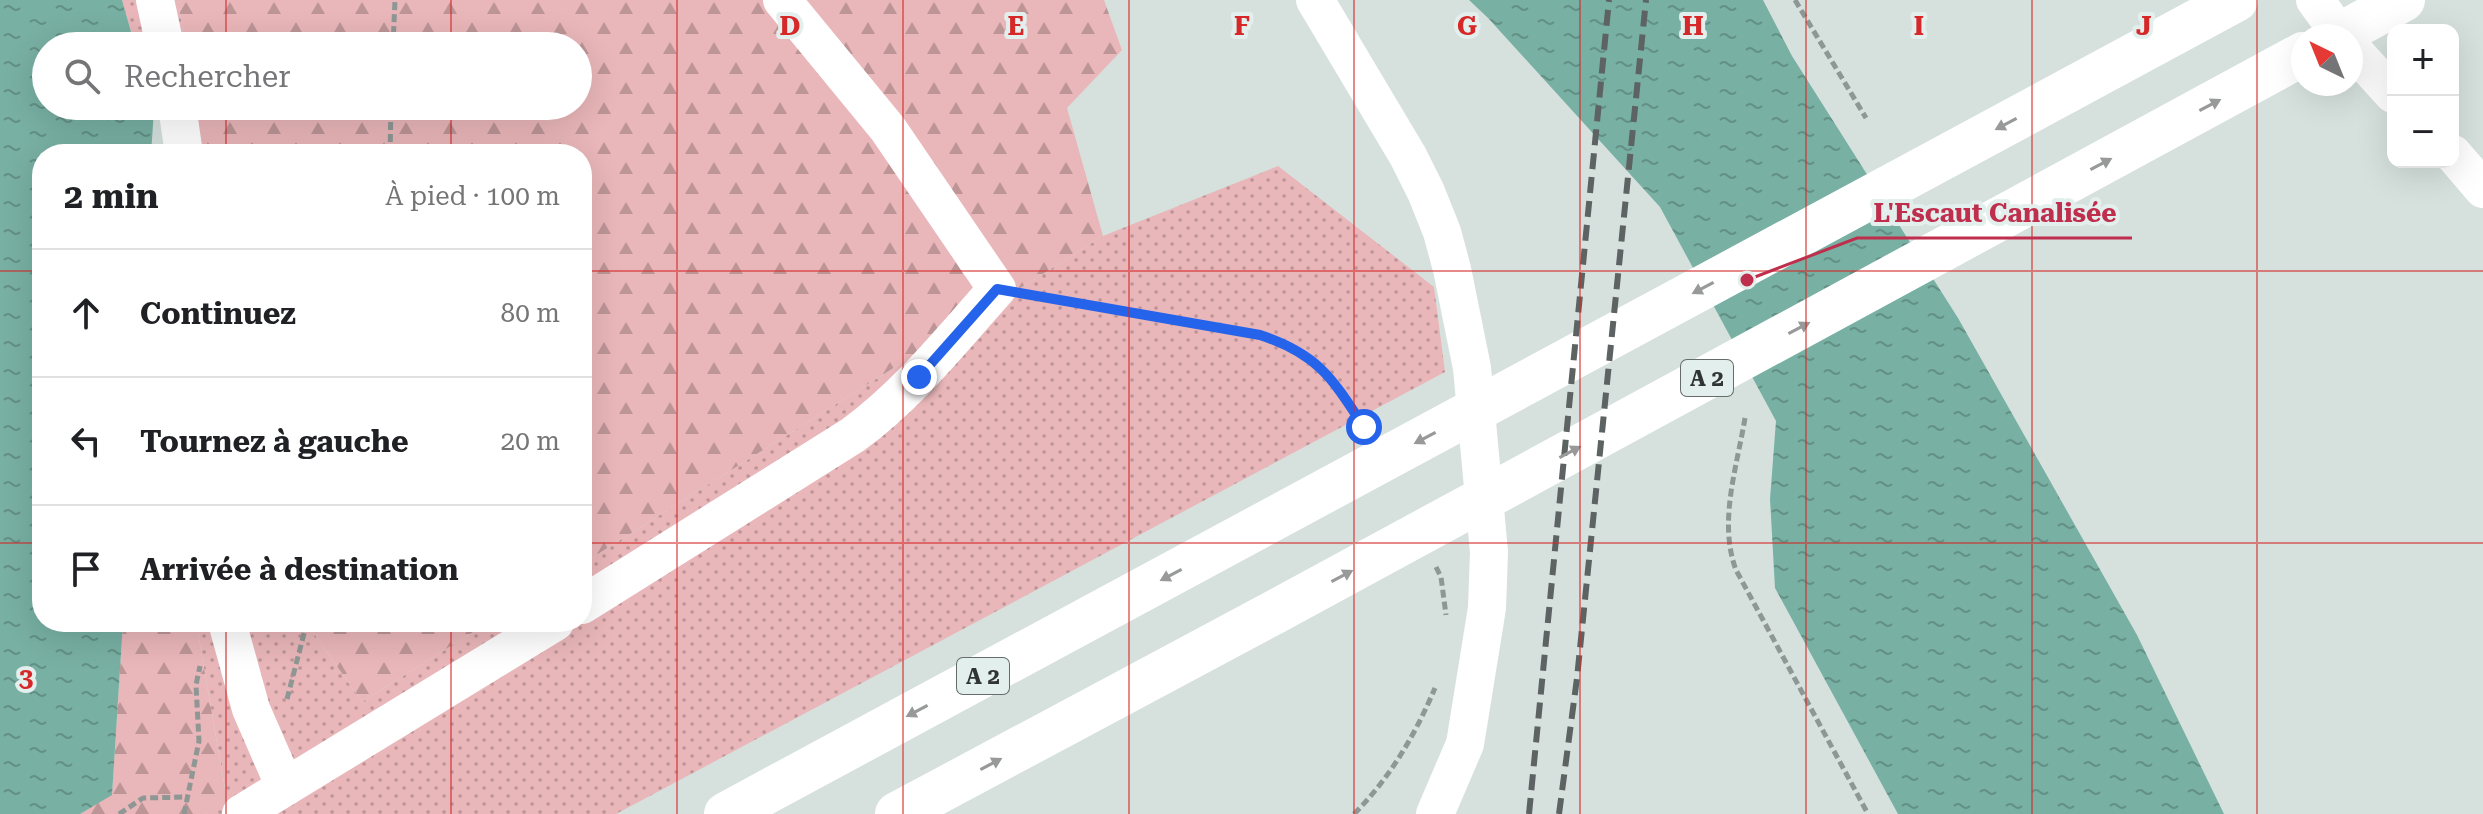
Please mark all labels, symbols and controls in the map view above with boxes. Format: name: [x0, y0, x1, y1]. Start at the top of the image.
text: D: [780, 11, 800, 41]
text: E: [1008, 11, 1024, 41]
text: F: [1234, 11, 1250, 41]
text: G: [1457, 11, 1477, 41]
text: H: [1682, 11, 1704, 41]
text: I: [1914, 11, 1924, 41]
text: J: [2136, 11, 2152, 41]
north arrow: [2291, 24, 2363, 96]
map controls: [2387, 24, 2459, 168]
button: +: [2387, 24, 2459, 96]
search box: [32, 32, 592, 120]
icon: search: [60, 54, 104, 98]
text: Rechercher: [124, 59, 291, 94]
button: −: [2387, 96, 2459, 168]
one-way arrow: [2198, 98, 2221, 112]
one-way arrow: [1994, 118, 2017, 131]
one-way arrow: [2090, 157, 2112, 171]
text: 2 min: [64, 176, 159, 216]
text: À pied · 100 m: [385, 181, 560, 211]
callout: L'Escaut Canalisée: [1857, 188, 2132, 238]
text: L'Escaut Canalisée: [1873, 198, 2117, 228]
one-way arrow: [1692, 281, 1714, 295]
icon: ahead: [64, 291, 108, 335]
text: Continuez: [140, 296, 296, 331]
text: 80 m: [501, 298, 560, 328]
one-way arrow: [1787, 321, 1810, 334]
route end: [901, 359, 937, 395]
road number: A 2: [1681, 360, 1733, 396]
route start: [1346, 409, 1382, 445]
icon: left: [64, 419, 108, 463]
text: Tournez à gauche: [140, 424, 409, 459]
text: 20 m: [501, 426, 560, 456]
one-way arrow: [1414, 431, 1436, 445]
one-way arrow: [1559, 445, 1582, 458]
icon: arrive: [64, 547, 108, 591]
text: Arrivée à destination: [140, 552, 459, 587]
one-way arrow: [1160, 568, 1182, 582]
one-way arrow: [1330, 569, 1353, 583]
road number: A 2: [957, 658, 1009, 694]
text: 3: [19, 663, 33, 693]
one-way arrow: [906, 704, 928, 718]
one-way arrow: [979, 757, 1002, 771]

